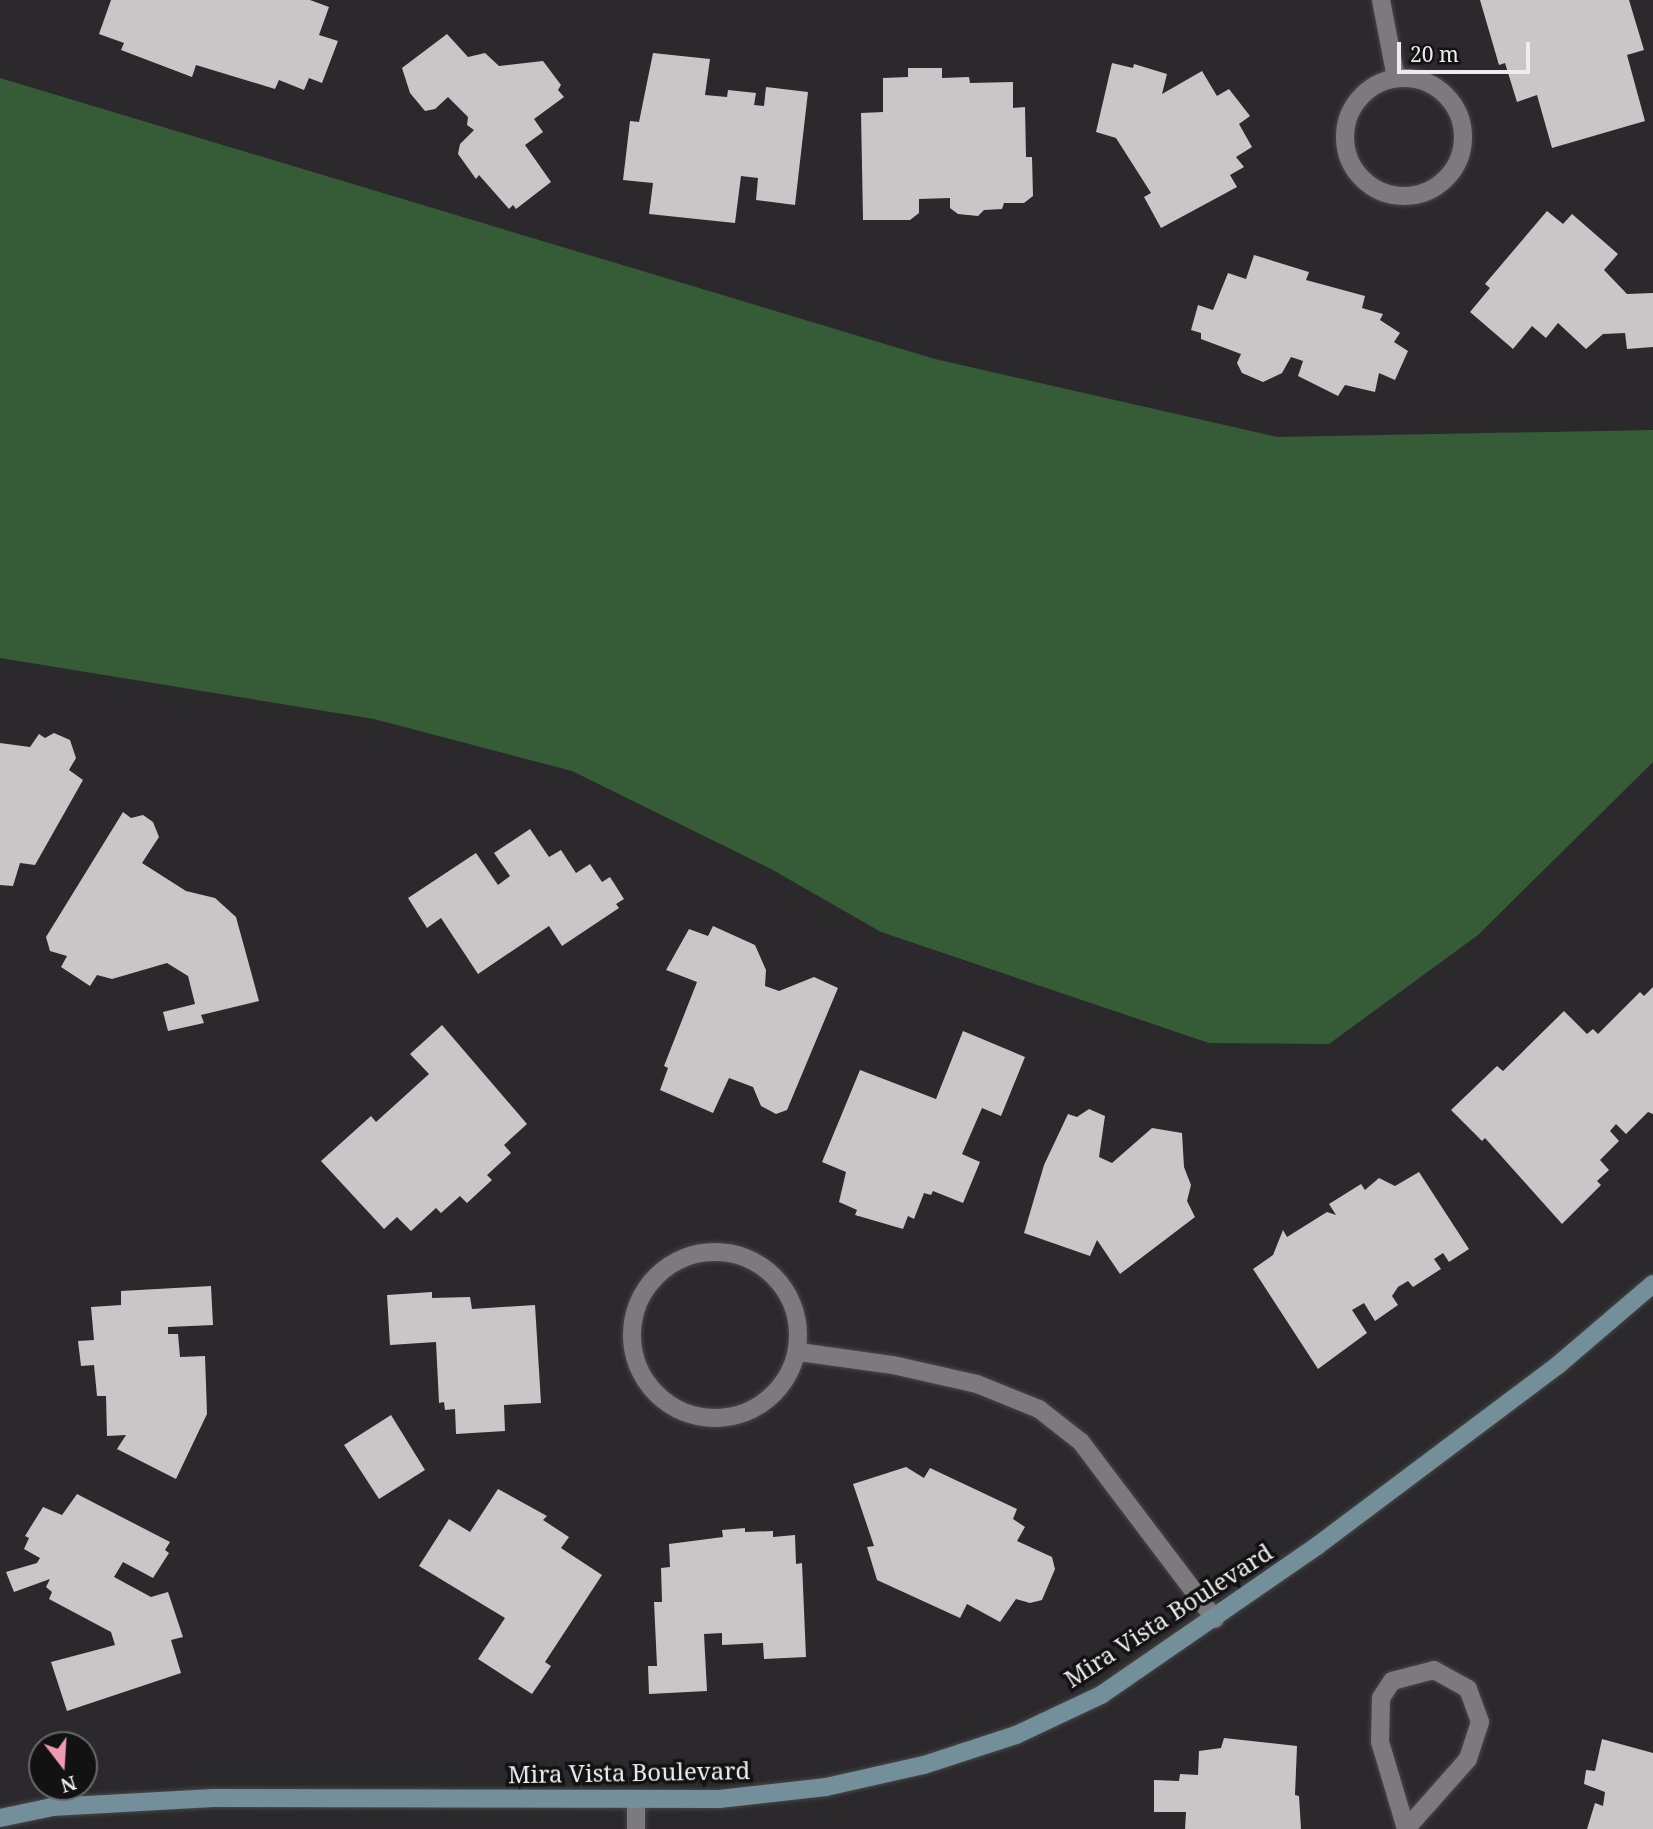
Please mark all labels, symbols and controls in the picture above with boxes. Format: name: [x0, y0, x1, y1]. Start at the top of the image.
scale bar: [1401, 28, 1534, 72]
text: 20 m: [1410, 40, 1459, 68]
street label: Mira Vista Boulevard: [1059, 1537, 1277, 1693]
north arrow: [28, 1731, 98, 1801]
street label: Mira Vista Boulevard: [508, 1755, 750, 1789]
text: N: [58, 1770, 80, 1799]

